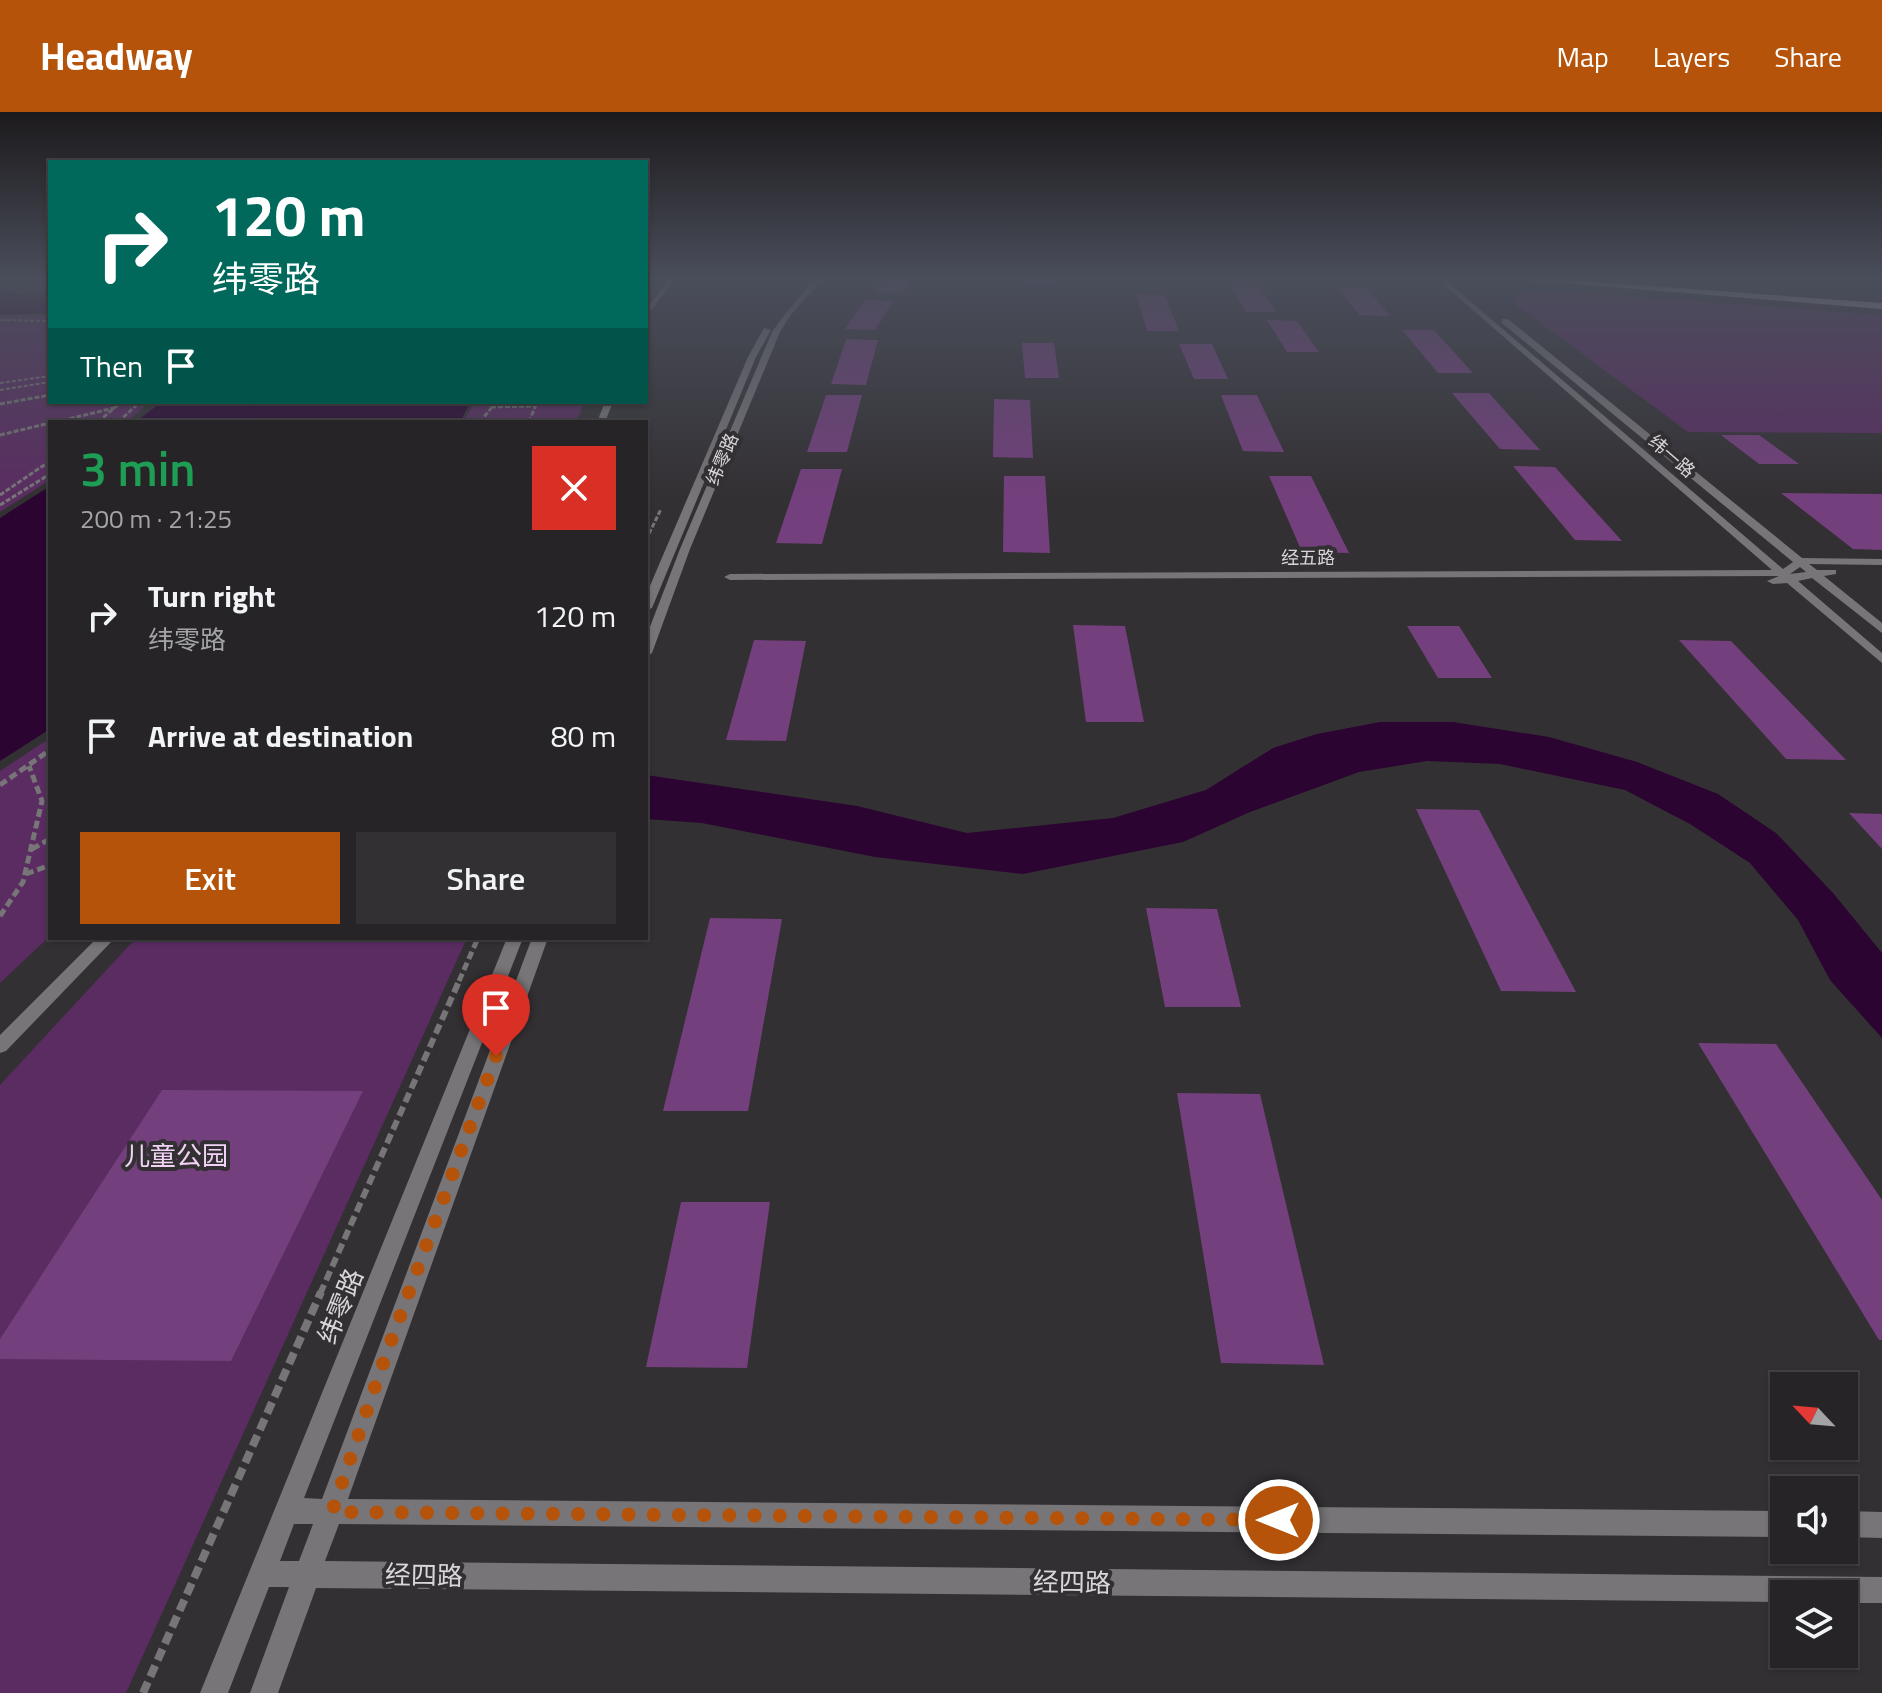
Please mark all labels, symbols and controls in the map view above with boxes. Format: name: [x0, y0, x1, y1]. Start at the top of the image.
text: Headway: [40, 27, 193, 85]
text: Map: [1556, 35, 1609, 78]
text: Layers: [1653, 35, 1730, 78]
text: Share: [1774, 35, 1842, 78]
text: 120 m: [212, 173, 365, 258]
icon: right: [80, 192, 184, 296]
text: 纬零路: [212, 251, 320, 306]
text: Then: [80, 343, 143, 389]
icon: arrive: [159, 344, 203, 388]
street label: 纬一路: [1643, 428, 1701, 484]
street label: 纬零路: [699, 429, 745, 489]
text: 3 min: [80, 432, 195, 505]
button: close: [532, 446, 616, 530]
text: 200 m · 21:25: [80, 499, 232, 538]
street label: 经五路: [1281, 544, 1335, 571]
text: Turn right: [148, 573, 276, 619]
text: 120 m: [534, 593, 616, 639]
icon: right: [80, 594, 124, 638]
text: 纬零路: [148, 620, 226, 659]
text: Arrive at destination: [148, 713, 413, 759]
text: 80 m: [551, 713, 616, 759]
icon: arrive: [80, 714, 124, 758]
button: Exit: [80, 832, 340, 924]
button: Share: [356, 832, 616, 924]
pin: [462, 974, 530, 1056]
icon: arrive: [474, 986, 518, 1030]
park label: 儿童公园: [124, 1136, 228, 1175]
street label: 纬零路: [307, 1263, 373, 1349]
north arrow: [1770, 1372, 1858, 1460]
map controls: [1770, 1372, 1858, 1668]
button: sound: [1770, 1476, 1858, 1564]
position arrow: [1237, 1478, 1321, 1562]
street label: 经四路: [385, 1555, 463, 1595]
street label: 经四路: [1033, 1562, 1111, 1602]
button: layers: [1770, 1580, 1858, 1668]

